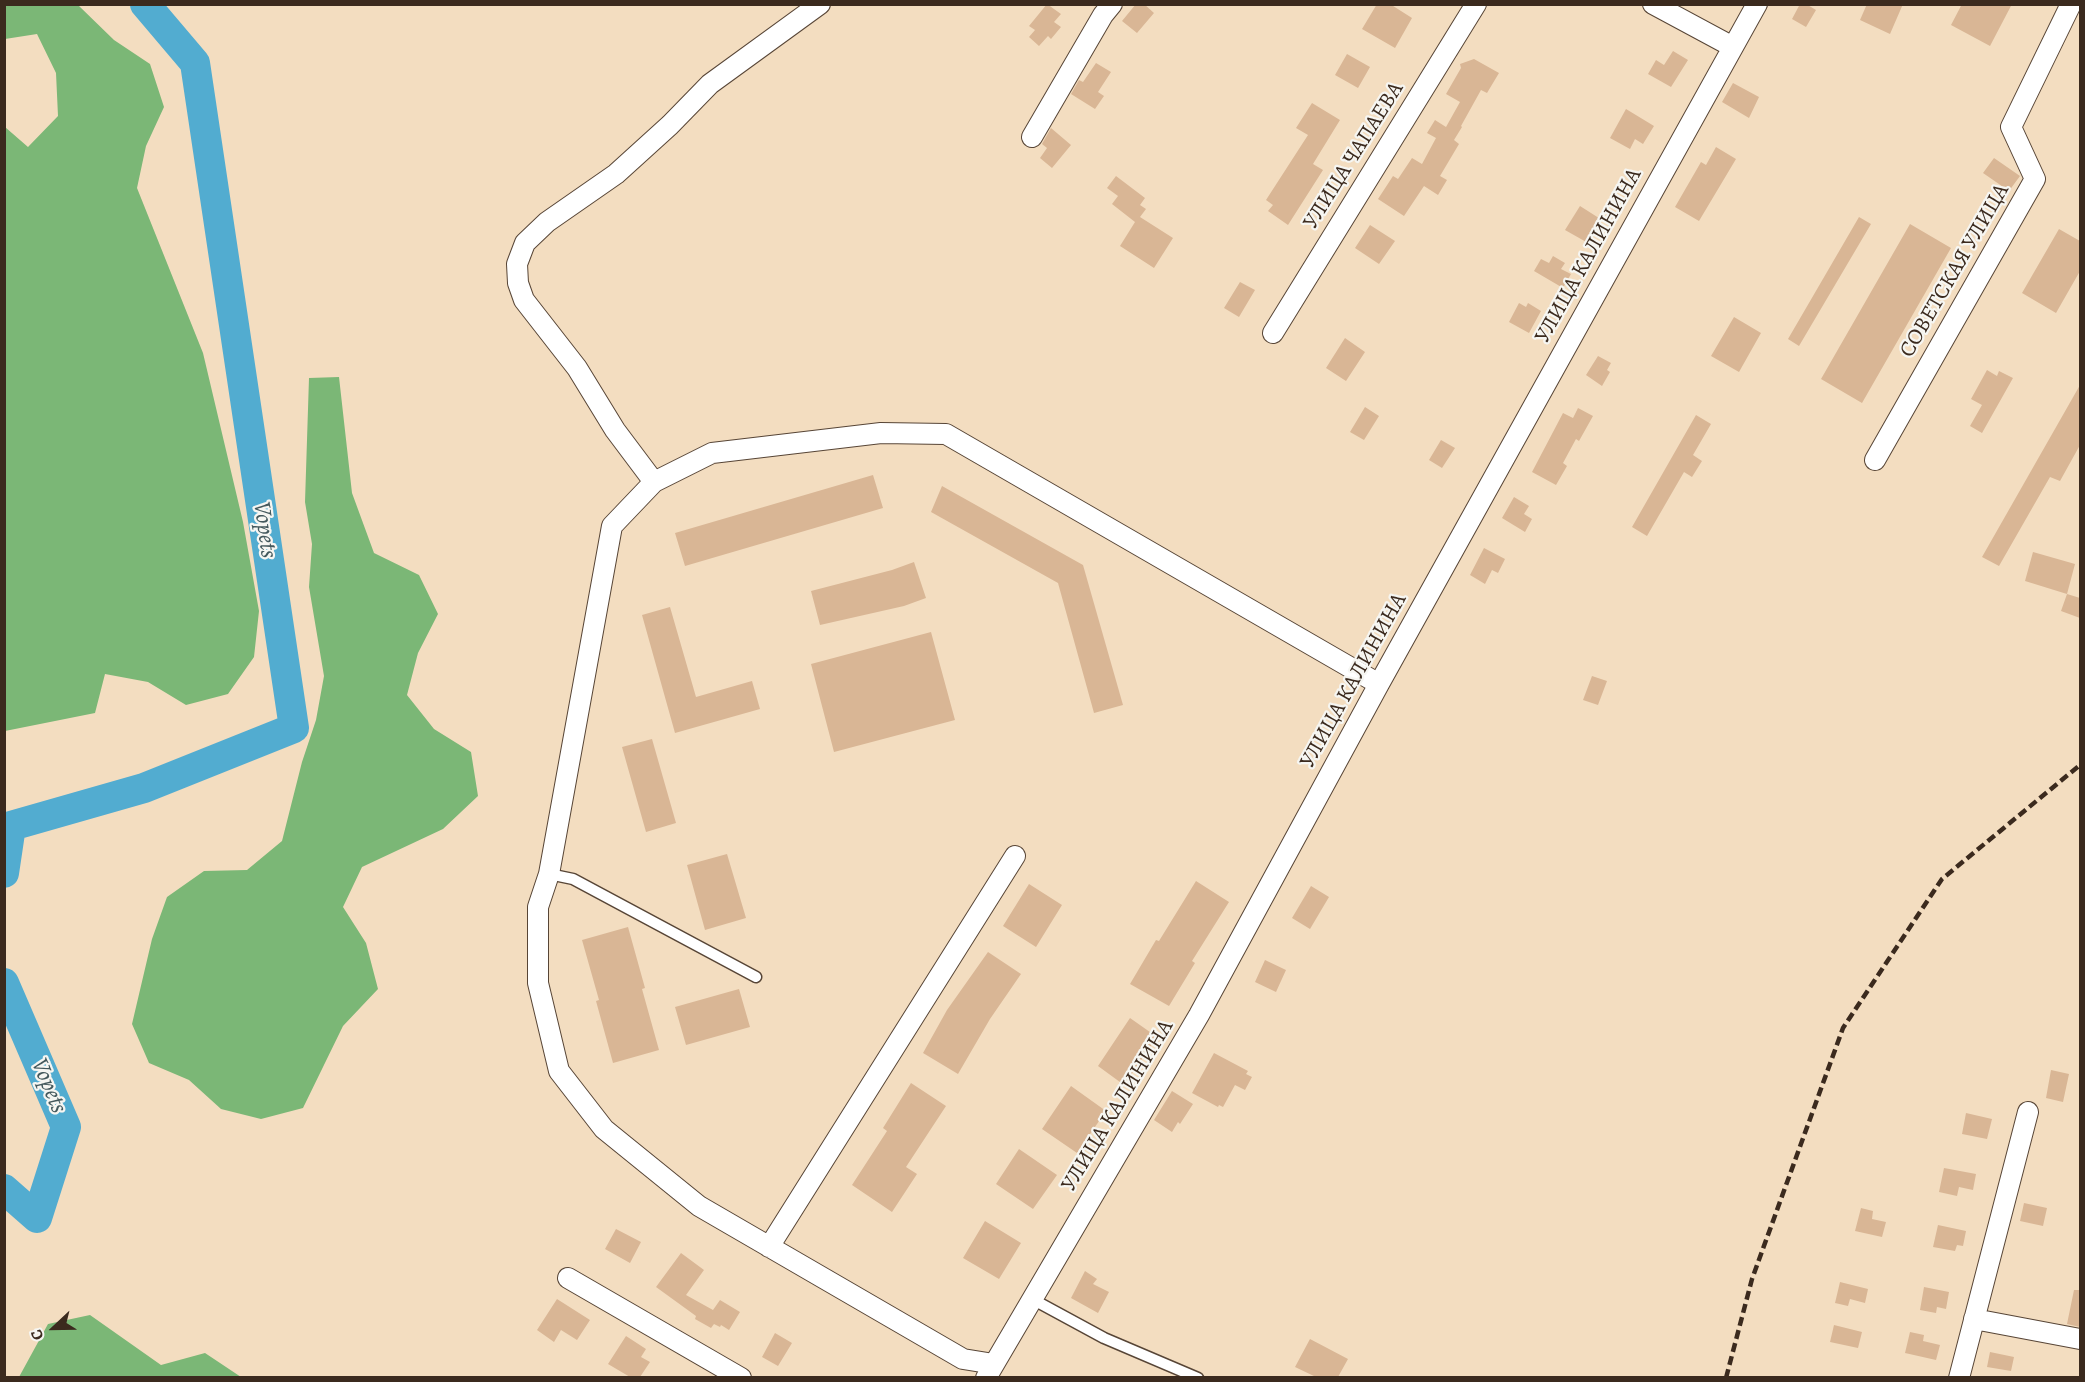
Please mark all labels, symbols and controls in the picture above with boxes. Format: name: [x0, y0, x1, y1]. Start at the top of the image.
street label: УЛИЦА ЧАПАЕВА: [1298, 78, 1410, 234]
street label: УЛИЦА КАЛИНИНА: [1530, 164, 1648, 348]
street label: СОВЕТСКАЯ УЛИЦА: [1895, 180, 2015, 362]
water label: Vopets: [246, 500, 282, 560]
street label: УЛИЦА КАЛИНИНА: [1295, 589, 1413, 773]
street label: УЛИЦА КАЛИНИНА: [1056, 1015, 1180, 1197]
water label: Vopets: [24, 1054, 72, 1118]
north arrow: [24, 1298, 84, 1358]
text: С: [25, 1326, 49, 1343]

